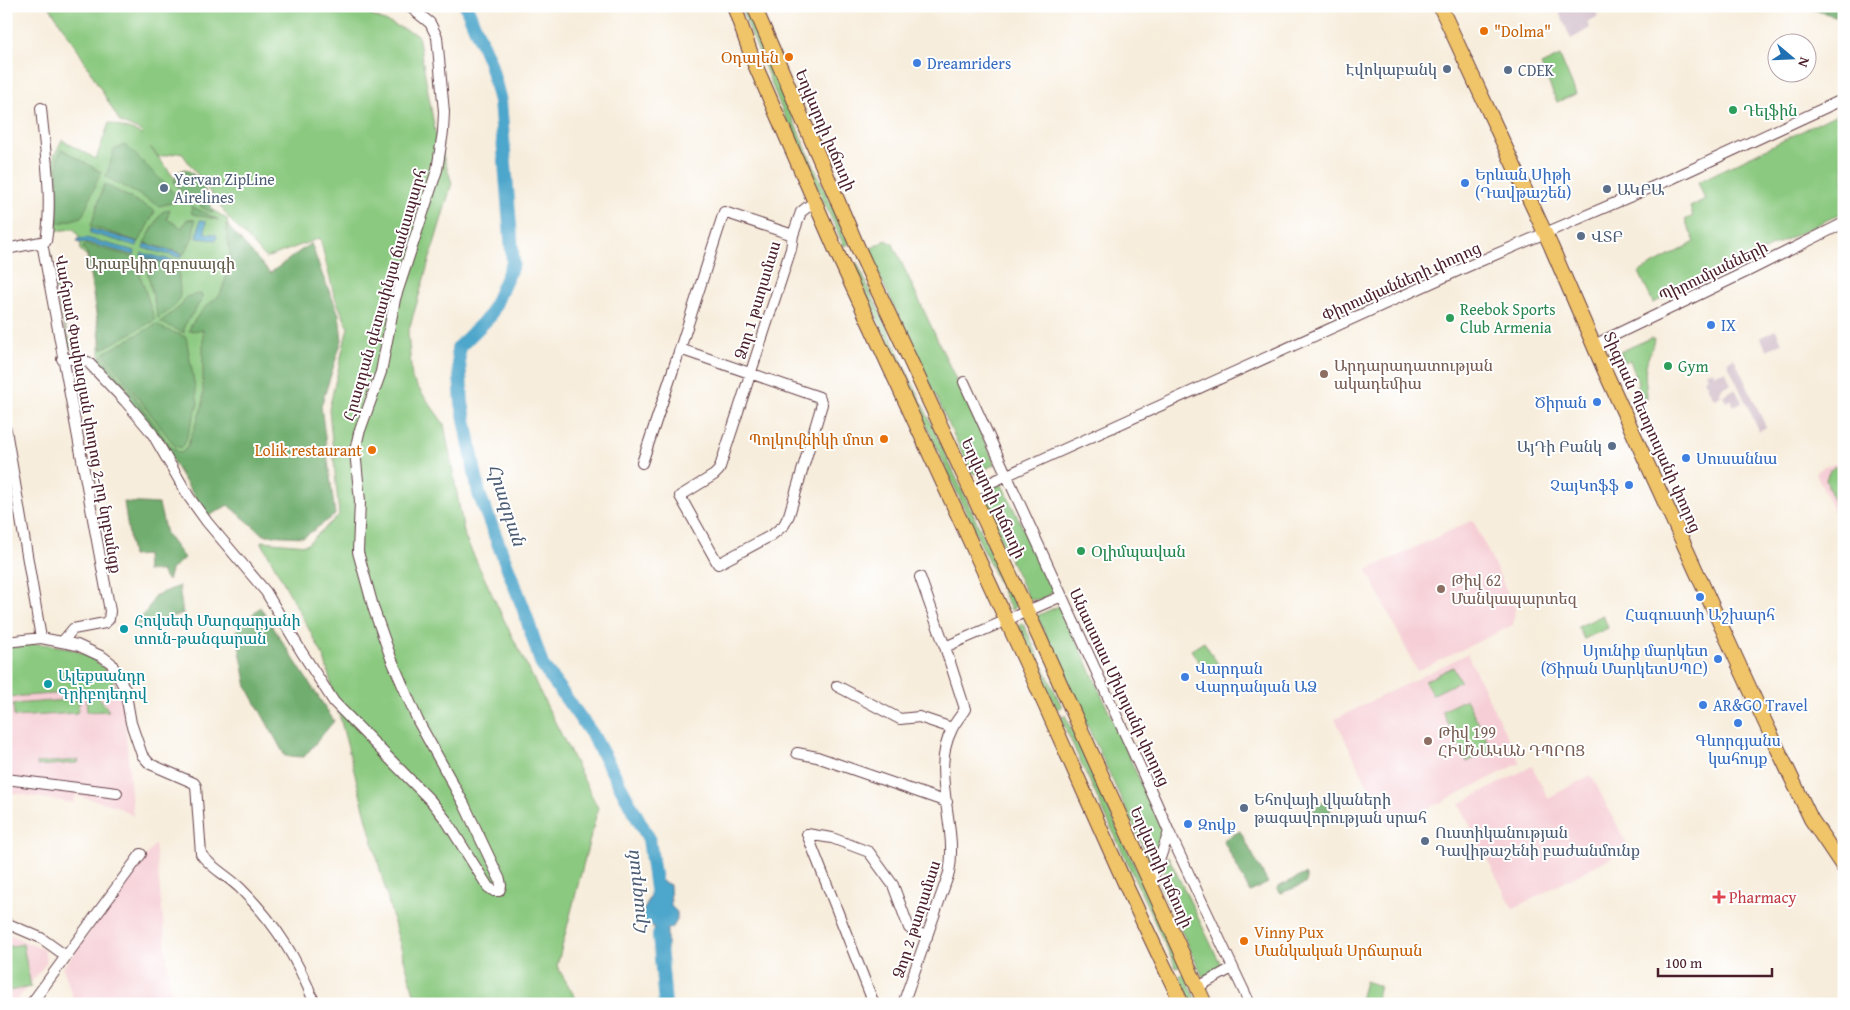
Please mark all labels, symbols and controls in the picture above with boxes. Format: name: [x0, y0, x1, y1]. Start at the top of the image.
place label: "Dolma": [1494, 19, 1551, 43]
marker: "Dolma": [1478, 25, 1490, 37]
north arrow: [1768, 32, 1818, 82]
place label: Օդալեն: [721, 45, 779, 69]
marker: Օդալեն: [783, 51, 795, 63]
place label: Dreamriders: [927, 51, 1011, 75]
text: N: [1793, 55, 1815, 71]
marker: Dreamriders: [911, 57, 923, 69]
place label: Էվոկաբանկ: [1346, 57, 1437, 81]
place label: CDEK: [1518, 58, 1555, 82]
marker: Էվոկաբանկ: [1441, 63, 1453, 75]
marker: CDEK: [1502, 64, 1514, 76]
street label: Եղվարդի խճուղի: [789, 65, 863, 195]
place label: Դելֆին: [1743, 98, 1797, 122]
marker: Դելֆին: [1727, 104, 1739, 116]
place label: Երևան Սիթի (Դավթաշեն): [1475, 162, 1571, 204]
street label: Հրազդան գետափնյա ճանապարհ: [336, 166, 432, 424]
place label: Yervan ZipLine Airelines: [174, 167, 275, 209]
marker: Երևան Սիթի (Դավթաշեն): [1459, 177, 1471, 189]
place label: ԱԿԲԱ: [1617, 177, 1664, 201]
marker: Yervan ZipLine Airelines: [158, 182, 170, 194]
marker: ԱԿԲԱ: [1601, 183, 1613, 195]
place label: ՎՏԲ: [1591, 224, 1623, 248]
marker: ՎՏԲ: [1575, 230, 1587, 242]
street label: Պիրումյանների: [1655, 234, 1771, 308]
street label: Փիրումյանների փողոց: [1318, 235, 1484, 327]
street label: Ձոր 1 թաղամաս: [728, 238, 786, 362]
park label: Արաբկիր զբոսայգի: [85, 251, 235, 275]
street label: Վահրամ Փափազյան փողոց 2-րդ նրբանցք: [49, 253, 129, 575]
place label: Reebok Sports Club Armenia: [1460, 297, 1556, 339]
marker: Reebok Sports Club Armenia: [1444, 312, 1456, 324]
place label: IX: [1721, 313, 1736, 337]
marker: IX: [1705, 319, 1717, 331]
street label: Տիգրան Պետրոսյանի փողոց: [1598, 328, 1708, 536]
place label: Արդարադատության ակադեմիա: [1334, 353, 1493, 395]
place label: Gym: [1678, 354, 1708, 378]
marker: Gym: [1662, 360, 1674, 372]
marker: Արդարադատության ակադեմիա: [1318, 368, 1330, 380]
place label: Ծիրան: [1535, 390, 1587, 414]
marker: Ծիրան: [1591, 396, 1603, 408]
place label: Պոլկովնիկի մոտ: [749, 427, 874, 451]
marker: Պոլկովնիկի մոտ: [878, 433, 890, 445]
street label: Եղվարդի խճուղի: [956, 434, 1032, 562]
place label: ԱյԴի Բանկ: [1517, 434, 1602, 458]
place label: Lolik restaurant: [255, 438, 362, 462]
marker: ԱյԴի Բանկ: [1606, 440, 1618, 452]
marker: Lolik restaurant: [366, 444, 378, 456]
place label: Սուսաննա: [1696, 446, 1777, 470]
marker: Սուսաննա: [1680, 452, 1692, 464]
water label: Հրազդան: [481, 461, 533, 550]
place label: ՉայԿոֆֆ: [1550, 473, 1619, 497]
marker: ՉայԿոֆֆ: [1623, 479, 1635, 491]
place label: Օլիմպավան: [1091, 539, 1186, 563]
marker: Օլիմպավան: [1075, 545, 1087, 557]
place label: Թիվ 62 Մանկապարտեզ: [1451, 568, 1577, 610]
marker: Թիվ 62 Մանկապարտեզ: [1435, 583, 1447, 595]
street label: Անաստաս Միկոյանի փողոց: [1063, 584, 1177, 790]
marker: Հագուստի Աշխարհ: [1694, 591, 1706, 603]
place label: Հագուստի Աշխարհ: [1625, 602, 1775, 626]
place label: Հովսեփ Մարգարյանի տուն-թանգարան: [134, 608, 301, 650]
marker: Հովսեփ Մարգարյանի տուն-թանգարան: [118, 623, 130, 635]
place label: Սյունիք մարկետ (Ծիրան ՄարկետՍՊԸ): [1541, 638, 1708, 680]
marker: Սյունիք մարկետ (Ծիրան ՄարկետՍՊԸ): [1712, 653, 1724, 665]
place label: Վարդան Վարդանյան ԱՁ: [1195, 656, 1317, 698]
place label: Ալեքսանդր Գրիբոյեդով: [58, 663, 148, 705]
marker: Վարդան Վարդանյան ԱՁ: [1179, 671, 1191, 683]
marker: Ալեքսանդր Գրիբոյեդով: [42, 678, 54, 690]
place label: AR&GO Travel: [1713, 693, 1808, 717]
marker: AR&GO Travel: [1697, 699, 1709, 711]
marker: Գևորգյանս կահույք: [1732, 717, 1744, 729]
place label: Թիվ 199 ՀԻՄՆԱԿԱՆ ԴՊՐՈՑ: [1438, 720, 1585, 762]
place label: Գևորգյանս կահույք: [1695, 728, 1781, 770]
marker: Թիվ 199 ՀԻՄՆԱԿԱՆ ԴՊՐՈՑ: [1422, 735, 1434, 747]
place label: Եհովայի վկաների թագավորության սրահ: [1254, 787, 1427, 829]
street label: Եղվարդի խճուղի: [1124, 802, 1200, 932]
marker: Եհովայի վկաների թագավորության սրահ: [1238, 802, 1250, 814]
place label: Զովք: [1198, 812, 1236, 836]
marker: Զովք: [1182, 818, 1194, 830]
place label: Ուստիկանության Դավիթաշենի բաժանմունք: [1435, 820, 1640, 862]
marker: Ուստիկանության Դավիթաշենի բաժանմունք: [1419, 835, 1431, 847]
water label: Հրազդան: [618, 849, 654, 936]
street label: Ձոր 2 թաղամաս: [886, 857, 946, 981]
place label: Pharmacy: [1729, 885, 1796, 909]
marker: Pharmacy: [1713, 891, 1725, 903]
place label: Vinny Pux Մանկական Սրճարան: [1254, 920, 1422, 962]
marker: Vinny Pux Մանկական Սրճարան: [1238, 935, 1250, 947]
scale bar: [1658, 945, 1771, 977]
text: 100 m: [1665, 952, 1703, 973]

